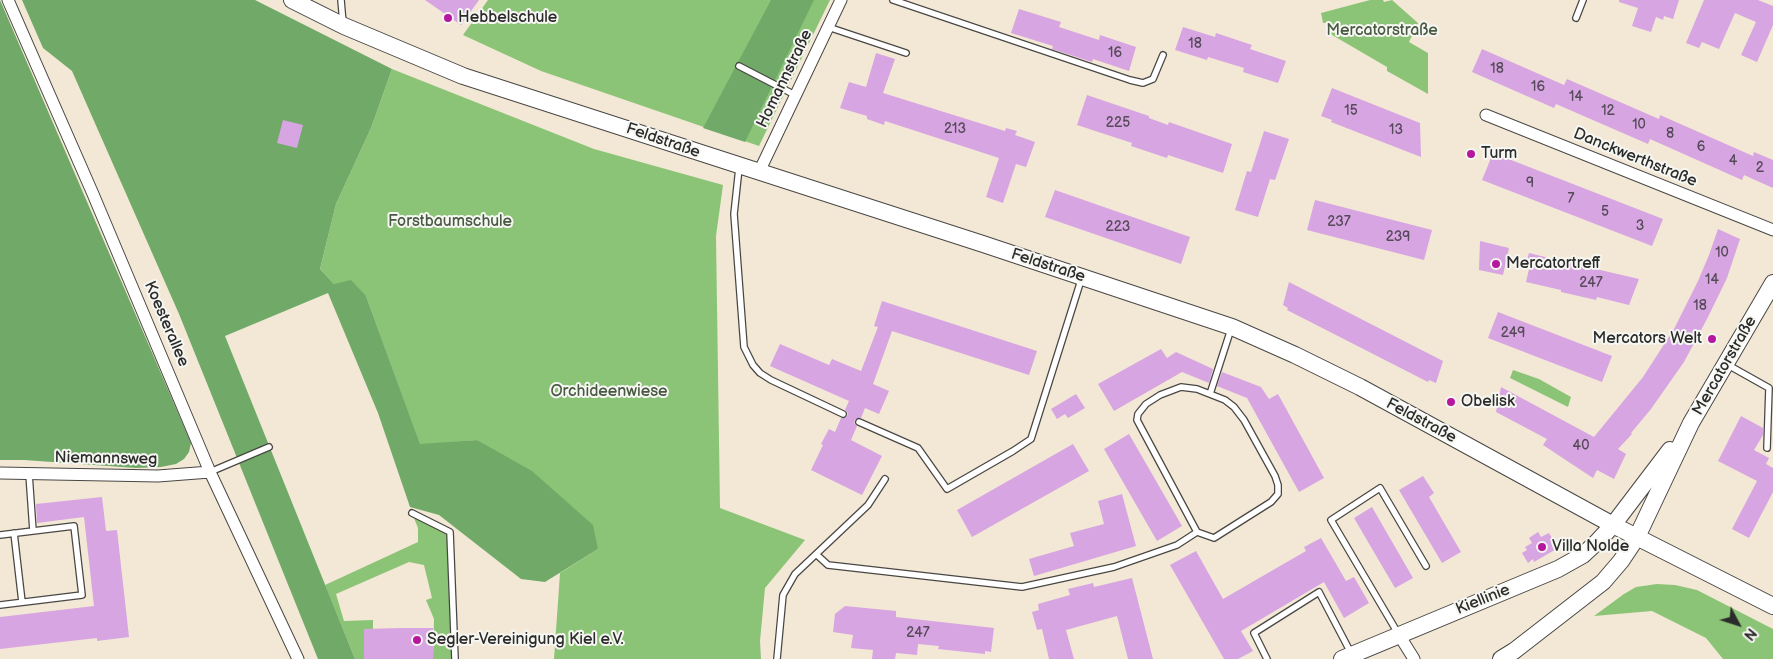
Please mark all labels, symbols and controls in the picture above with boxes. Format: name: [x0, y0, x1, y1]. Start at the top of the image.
place label: Hebbelschule: [458, 8, 557, 28]
marker: Hebbelschule: [442, 12, 454, 24]
park label: Mercatorstraße: [1326, 21, 1438, 41]
street label: Homannstraße: [753, 27, 817, 131]
house number: 18: [1188, 36, 1202, 52]
house number: 16: [1108, 45, 1122, 61]
house number: 18: [1490, 61, 1504, 77]
house number: 16: [1531, 79, 1545, 95]
house number: 14: [1569, 89, 1583, 105]
house number: 15: [1344, 103, 1358, 119]
house number: 12: [1601, 103, 1615, 119]
house number: 225: [1106, 115, 1130, 131]
house number: 10: [1632, 117, 1646, 133]
street label: Feldstraße: [624, 119, 702, 163]
house number: 213: [944, 121, 966, 137]
house number: 13: [1389, 122, 1403, 138]
street label: Danckwerthstraße: [1570, 124, 1700, 192]
house number: 8: [1666, 126, 1674, 142]
house number: 6: [1697, 139, 1705, 155]
place label: Turm: [1481, 144, 1517, 164]
marker: Turm: [1465, 148, 1477, 160]
house number: 4: [1729, 153, 1737, 169]
house number: 2: [1756, 160, 1764, 176]
house number: 9: [1526, 175, 1534, 191]
house number: 7: [1568, 191, 1574, 207]
house number: 5: [1601, 204, 1609, 220]
park label: Forstbaumschule: [388, 212, 512, 232]
house number: 237: [1327, 214, 1351, 230]
house number: 3: [1636, 218, 1644, 234]
house number: 223: [1106, 219, 1130, 235]
house number: 239: [1386, 229, 1410, 245]
street label: Feldstraße: [1008, 245, 1088, 287]
house number: 10: [1715, 245, 1729, 261]
place label: Mercatortreff: [1506, 254, 1600, 274]
marker: Mercatortreff: [1490, 258, 1502, 270]
house number: 14: [1705, 272, 1719, 288]
house number: 247: [1579, 275, 1603, 291]
street label: Koesterallee: [139, 278, 193, 370]
house number: 18: [1693, 298, 1707, 314]
street label: Mercatorstraße: [1689, 313, 1761, 419]
house number: 249: [1501, 325, 1525, 341]
place label: Mercators Welt: [1592, 329, 1702, 349]
marker: Mercators Welt: [1706, 333, 1718, 345]
park label: Orchideenwiese: [550, 382, 668, 402]
place label: Obelisk: [1461, 392, 1515, 412]
street label: Feldstraße: [1383, 394, 1459, 448]
marker: Obelisk: [1445, 396, 1457, 408]
house number: 40: [1573, 438, 1589, 454]
street label: Niemannsweg: [54, 449, 158, 469]
place label: Villa Nolde: [1552, 537, 1629, 557]
marker: Villa Nolde: [1536, 541, 1548, 553]
street label: Kiellinie: [1453, 580, 1513, 620]
north arrow: [1713, 599, 1763, 649]
text: N: [1740, 624, 1760, 643]
house number: 247: [906, 625, 930, 641]
place label: Segler-Vereinigung Kiel e.V.: [427, 630, 624, 650]
marker: Segler-Vereinigung Kiel e.V.: [411, 634, 423, 646]

